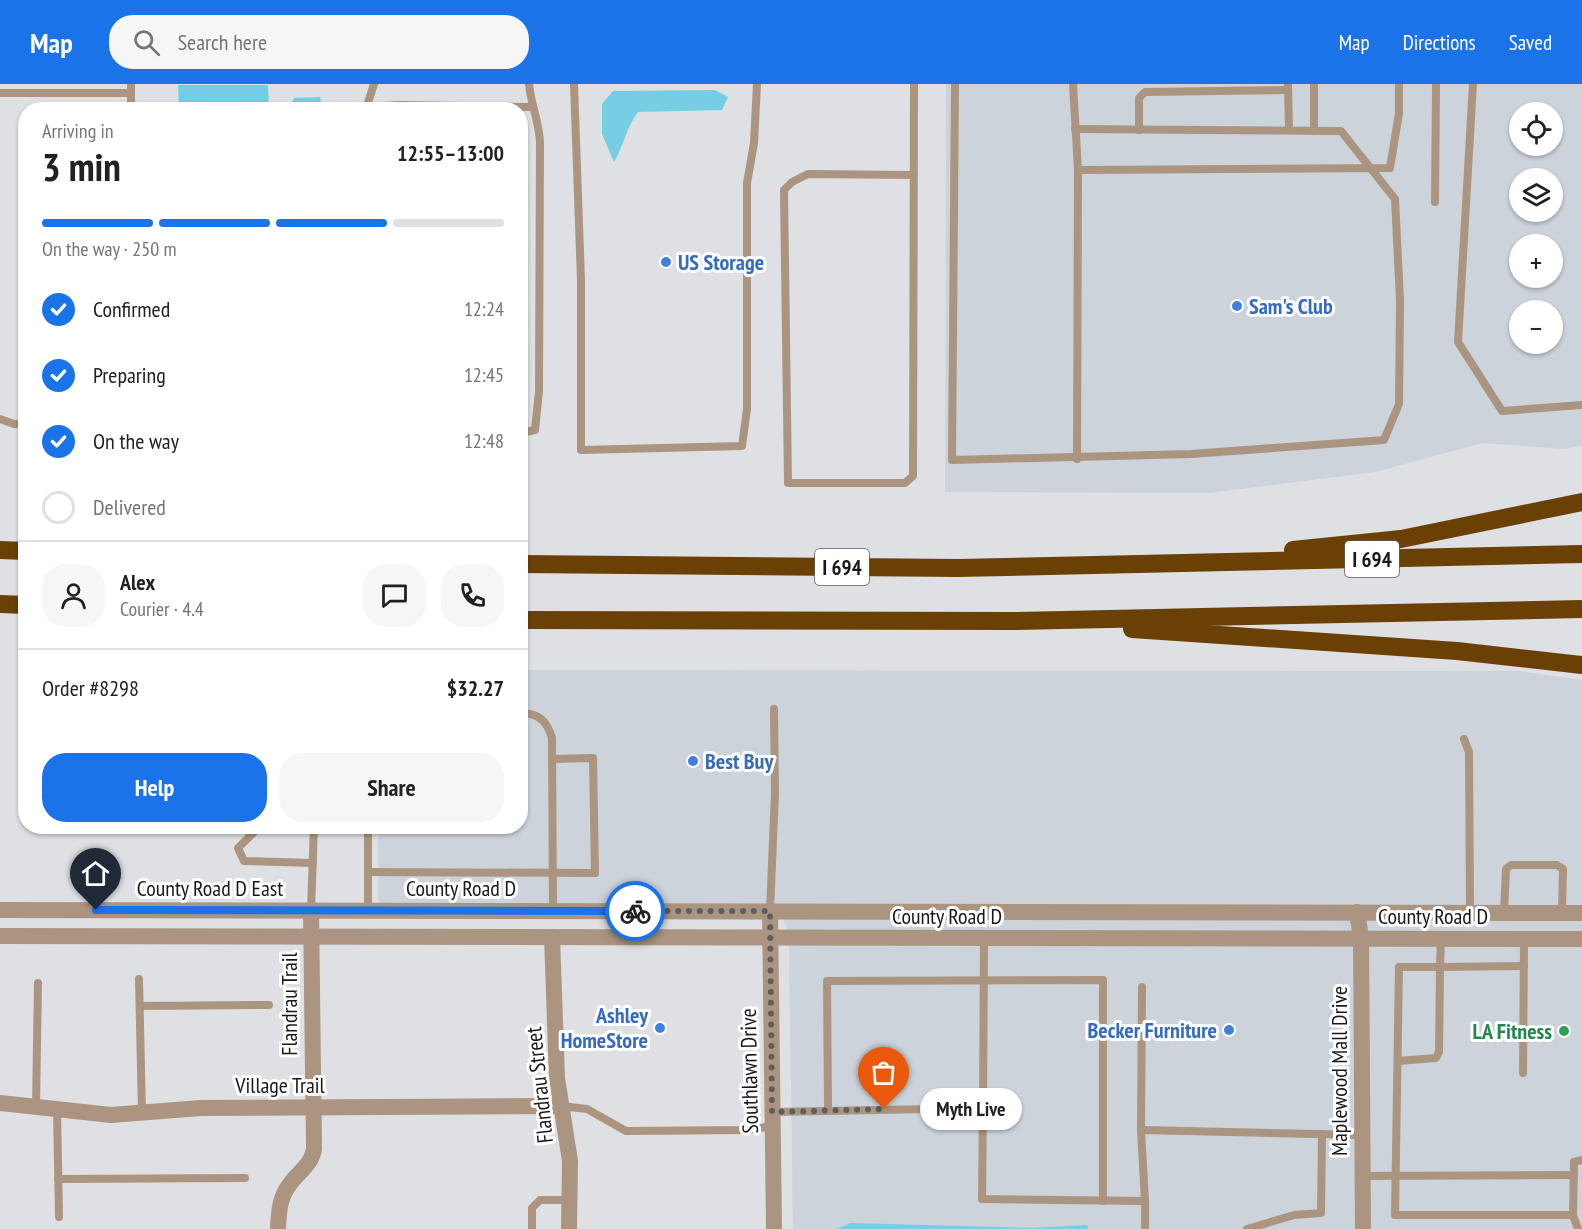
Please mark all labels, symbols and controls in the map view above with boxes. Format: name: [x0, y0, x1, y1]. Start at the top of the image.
search box: [109, 15, 529, 69]
text: Map: [30, 24, 73, 61]
icon: search: [130, 26, 163, 59]
text: Search here: [178, 28, 267, 56]
text: Map: [1339, 29, 1370, 56]
text: Directions: [1403, 29, 1476, 56]
text: Saved: [1509, 29, 1552, 56]
map controls: [1509, 102, 1563, 354]
button: locate: [1509, 102, 1563, 156]
text: Arriving in: [42, 118, 114, 144]
text: 12:55–13:00: [397, 139, 504, 167]
text: 3 min: [42, 141, 121, 192]
button: layers: [1509, 168, 1563, 222]
button: +: [1509, 234, 1563, 288]
text: On the way · 250 m: [42, 236, 177, 262]
place label: US Storage: [678, 248, 764, 276]
marker: US Storage: [659, 255, 673, 269]
place label: Sam's Club: [1249, 292, 1333, 320]
icon: check: [42, 293, 75, 326]
text: Confirmed: [93, 295, 170, 323]
text: 12:24: [464, 296, 504, 322]
marker: Sam's Club: [1230, 299, 1244, 313]
button: −: [1509, 300, 1563, 354]
icon: check: [42, 359, 75, 392]
text: Preparing: [93, 361, 166, 389]
text: 12:45: [464, 362, 504, 388]
icon: check: [42, 425, 75, 458]
text: On the way: [93, 427, 179, 455]
text: 12:48: [464, 428, 504, 454]
text: Delivered: [93, 493, 166, 521]
road number: I 694: [1345, 541, 1399, 577]
road number: I 694: [815, 549, 869, 585]
button: person: [42, 564, 105, 627]
button: chat: [363, 564, 426, 627]
button: phone: [441, 564, 504, 627]
text: Alex: [120, 568, 155, 596]
text: Courier · 4.4: [120, 596, 204, 622]
text: Order #8298: [42, 674, 139, 702]
text: $32.27: [447, 674, 504, 702]
place label: Best Buy: [705, 747, 774, 775]
button: Help: [42, 753, 267, 822]
button: Share: [279, 753, 504, 822]
marker: Best Buy: [686, 754, 700, 768]
pin: [70, 848, 121, 910]
icon: home: [79, 857, 112, 890]
street label: County Road D East: [137, 874, 283, 902]
street label: County Road D: [406, 874, 516, 902]
courier: [605, 881, 665, 941]
icon: bike: [619, 895, 652, 928]
street label: County Road D: [892, 902, 1002, 930]
street label: County Road D: [1378, 902, 1488, 930]
street label: Flandrau Trail: [275, 951, 303, 1056]
street label: Maplewood Mall Drive: [1325, 986, 1353, 1156]
place label: Ashley HomeStore: [561, 1001, 649, 1054]
street label: Southlawn Drive: [734, 1008, 764, 1134]
place label: Becker Furniture: [1088, 1016, 1217, 1044]
place label: LA Fitness: [1472, 1017, 1552, 1045]
marker: Ashley HomeStore: [653, 1021, 667, 1035]
marker: Becker Furniture: [1222, 1023, 1236, 1037]
marker: LA Fitness: [1557, 1024, 1571, 1038]
street label: Flandrau Street: [519, 1025, 559, 1145]
pin: [858, 1047, 909, 1109]
icon: bag: [867, 1056, 900, 1089]
street label: Village Trail: [234, 1071, 326, 1099]
callout: Myth Live: [920, 1088, 1022, 1130]
text: Myth Live: [936, 1096, 1006, 1122]

